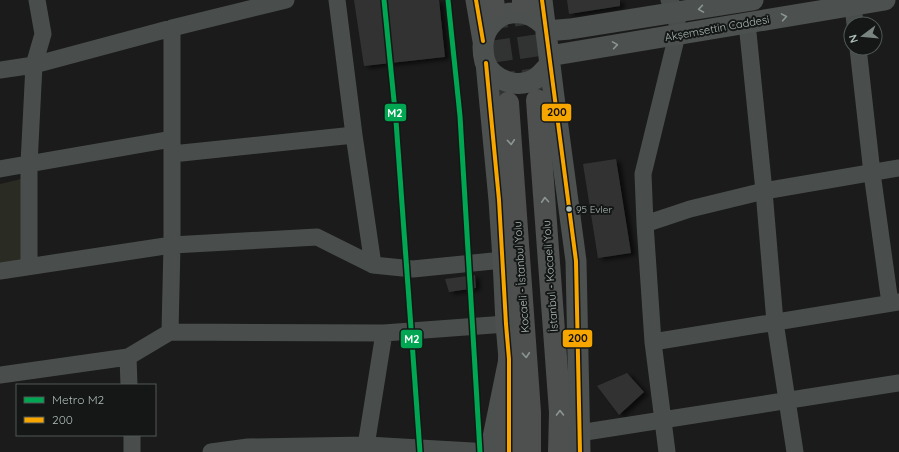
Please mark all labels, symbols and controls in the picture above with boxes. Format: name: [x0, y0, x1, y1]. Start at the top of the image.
one-way arrow: [698, 4, 704, 13]
street label: Akşemsettin Caddesi: [664, 12, 770, 44]
one-way arrow: [781, 13, 788, 22]
north arrow: [843, 16, 883, 56]
text: N: [846, 33, 861, 45]
one-way arrow: [612, 41, 618, 50]
line badge: M2: [384, 103, 407, 122]
line badge: 200: [541, 103, 572, 122]
text: 200: [547, 105, 567, 119]
text: M2: [387, 106, 403, 120]
one-way arrow: [506, 139, 515, 145]
one-way arrow: [540, 197, 549, 203]
place label: 95 Evler: [576, 203, 612, 216]
marker: 95 Evler: [564, 204, 574, 214]
street label: İstanbul - Kocaeli Yolu: [539, 220, 561, 332]
street label: Kocaeli - İstanbul Yolu: [510, 221, 532, 333]
line badge: M2: [400, 329, 423, 349]
line badge: 200: [562, 329, 593, 348]
text: 200: [568, 331, 588, 345]
text: M2: [404, 332, 420, 346]
one-way arrow: [522, 352, 531, 358]
legend: [16, 384, 156, 436]
text: Metro M2: [52, 392, 105, 407]
one-way arrow: [556, 410, 564, 416]
text: 200: [52, 412, 73, 427]

